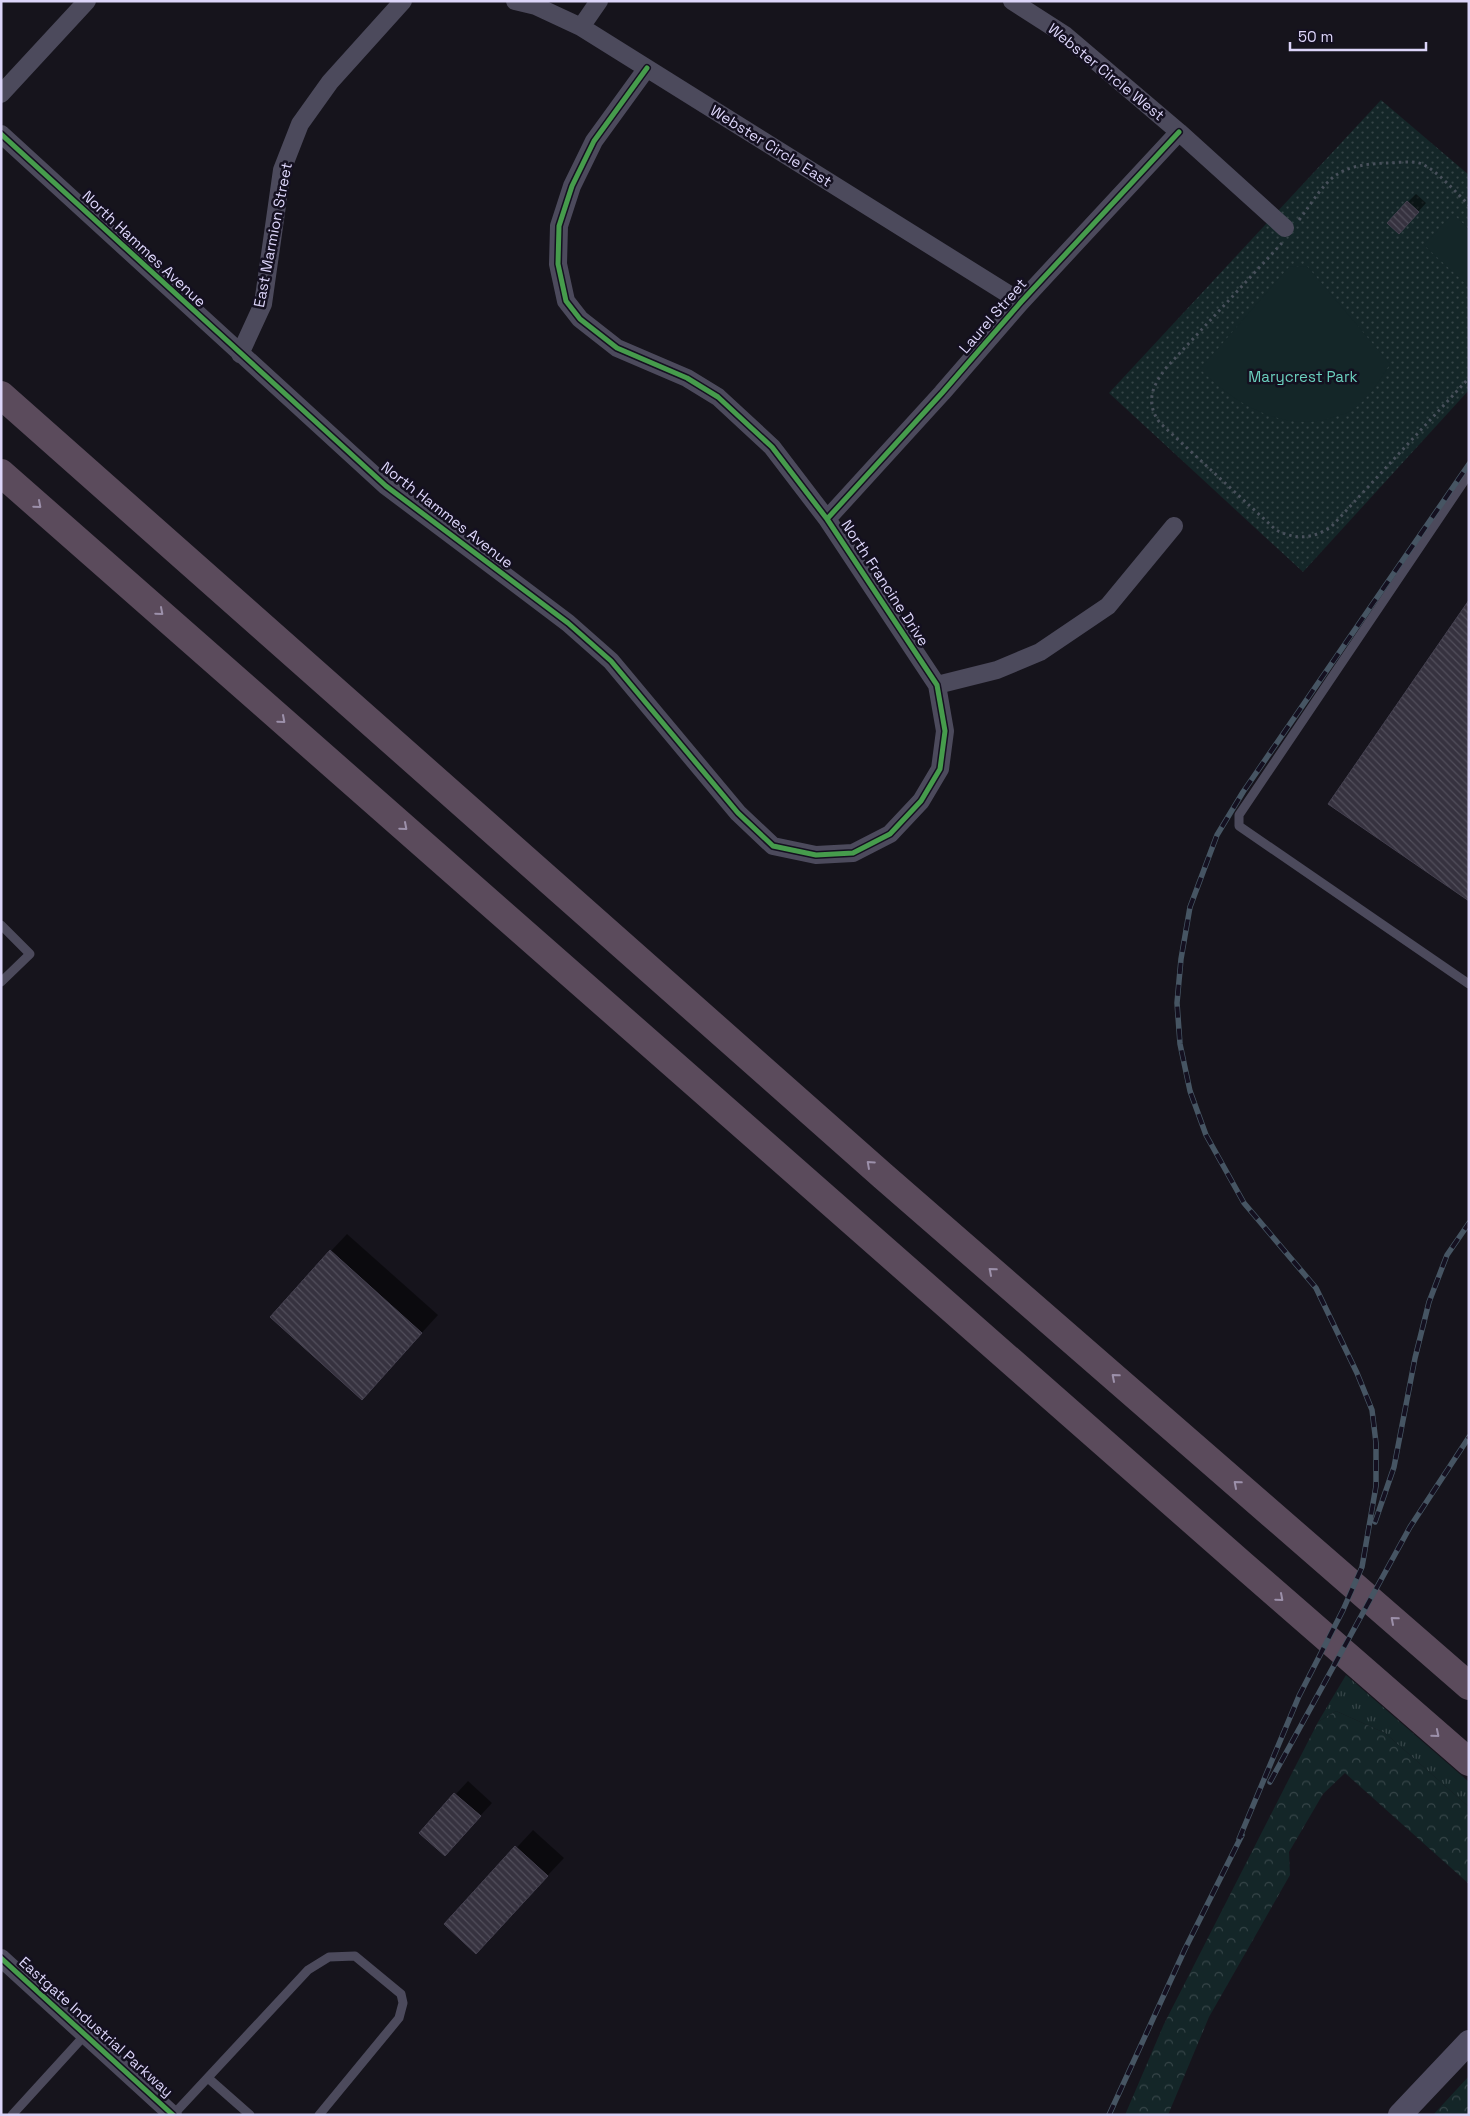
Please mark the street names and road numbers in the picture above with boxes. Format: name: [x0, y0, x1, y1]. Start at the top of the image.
street label: Webster Circle West: [1044, 19, 1169, 125]
street label: Webster Circle East: [707, 100, 836, 191]
street label: East Marmion Street: [249, 161, 296, 309]
street label: North Hammes Avenue: [78, 186, 210, 311]
street label: Laurel Street: [955, 274, 1031, 357]
street label: North Hammes Avenue: [377, 457, 517, 572]
street label: North Francine Drive: [838, 516, 933, 650]
street label: Eastgate Industrial Parkway: [15, 1952, 177, 2101]

